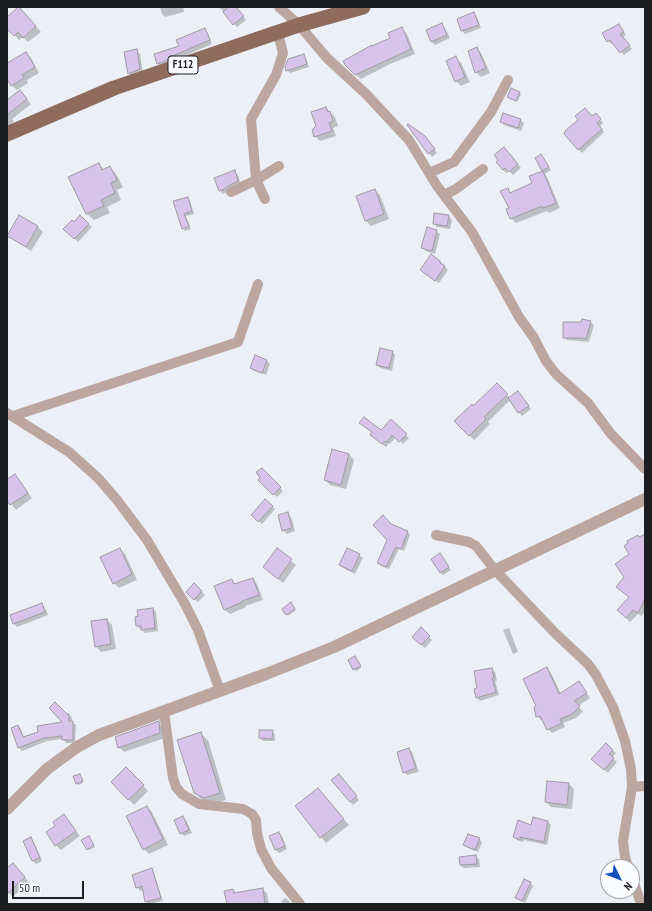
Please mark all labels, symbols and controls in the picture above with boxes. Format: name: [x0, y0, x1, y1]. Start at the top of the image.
road number: F112: [168, 56, 198, 74]
north arrow: [600, 859, 640, 899]
scale bar: [14, 873, 86, 899]
text: 50 m: [19, 880, 40, 895]
text: N: [621, 880, 635, 893]

